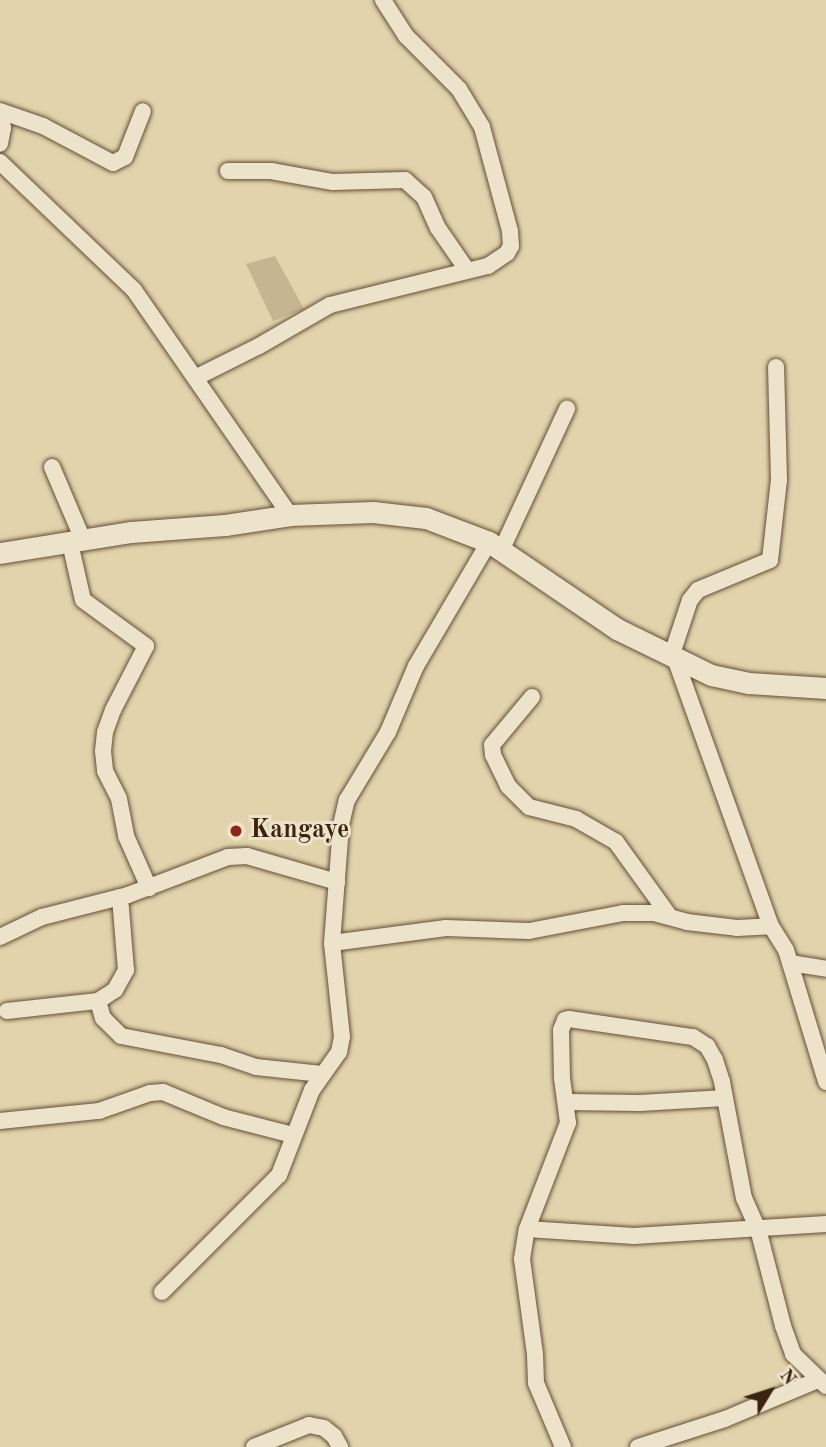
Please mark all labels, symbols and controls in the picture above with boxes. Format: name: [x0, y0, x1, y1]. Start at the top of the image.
place label: Kangaye: [250, 815, 349, 847]
marker: Kangaye: [228, 823, 244, 839]
north arrow: [735, 1356, 805, 1426]
text: N: [775, 1366, 799, 1389]

